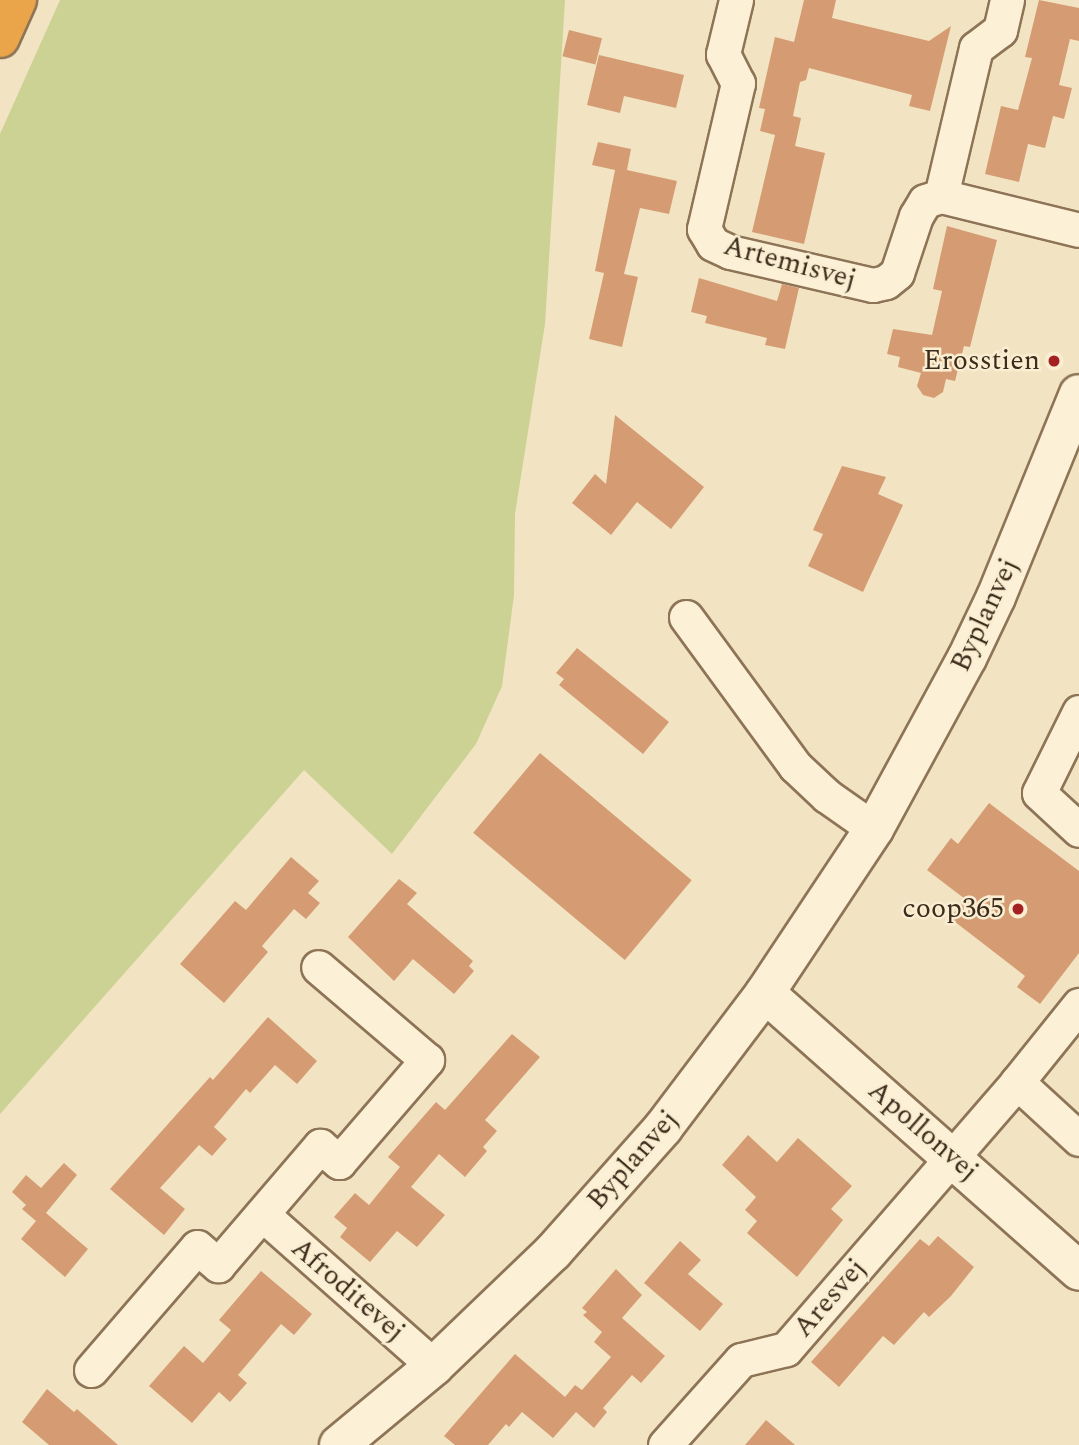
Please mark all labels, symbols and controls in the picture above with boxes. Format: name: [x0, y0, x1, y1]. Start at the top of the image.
street label: Artemisvej: [720, 229, 860, 297]
place label: Erosstien: [923, 344, 1040, 378]
marker: Erosstien: [1046, 353, 1062, 369]
street label: Byplanvej: [944, 553, 1026, 677]
place label: coop365: [902, 892, 1004, 926]
marker: coop365: [1010, 901, 1026, 917]
street label: Apollonvej: [861, 1074, 985, 1188]
street label: Byplanvej: [580, 1103, 686, 1217]
street label: Afroditevej: [284, 1231, 412, 1349]
street label: Aresvej: [787, 1252, 873, 1344]

